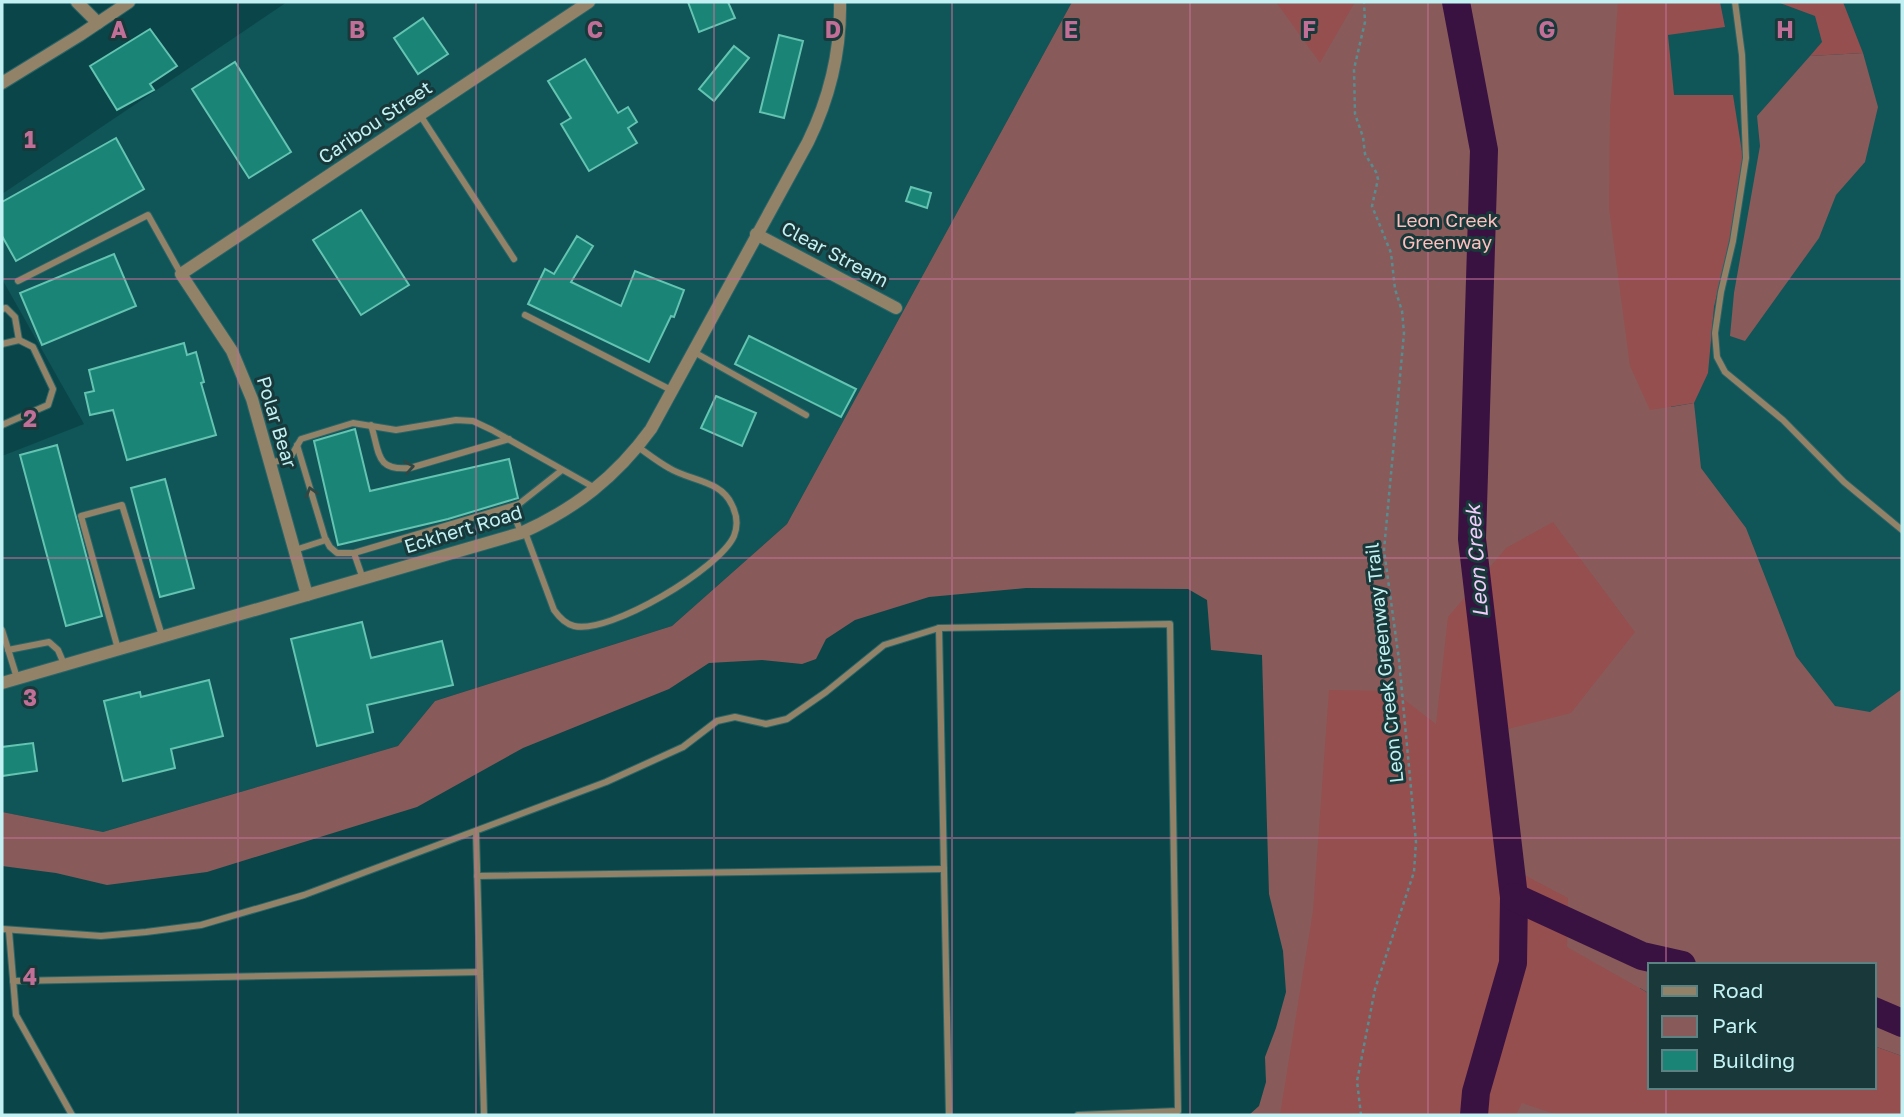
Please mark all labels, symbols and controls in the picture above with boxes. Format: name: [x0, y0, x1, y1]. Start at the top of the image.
text: A: [111, 15, 128, 43]
text: B: [349, 15, 365, 43]
text: C: [587, 15, 603, 43]
text: D: [825, 15, 841, 43]
text: E: [1064, 15, 1078, 43]
text: F: [1302, 15, 1316, 43]
text: G: [1539, 15, 1555, 43]
text: H: [1776, 15, 1794, 43]
street label: Caribou Street: [314, 75, 436, 168]
text: 1: [24, 125, 36, 153]
park label: Leon Creek Greenway: [1396, 208, 1498, 253]
street label: Clear Stream: [778, 216, 893, 291]
street label: Polar Bear: [253, 373, 302, 471]
text: 2: [23, 404, 37, 432]
one-way arrow: [403, 460, 415, 475]
one-way arrow: [305, 487, 320, 499]
street label: Eckhert Road: [401, 500, 524, 557]
water label: Leon Creek: [1459, 502, 1493, 618]
street label: Leon Creek Greenway Trail: [1359, 542, 1408, 784]
text: 3: [23, 683, 37, 711]
text: 4: [23, 962, 37, 990]
legend: [1648, 963, 1876, 1089]
text: Road: [1712, 977, 1763, 1003]
text: Park: [1712, 1012, 1758, 1038]
text: Building: [1712, 1047, 1795, 1073]

